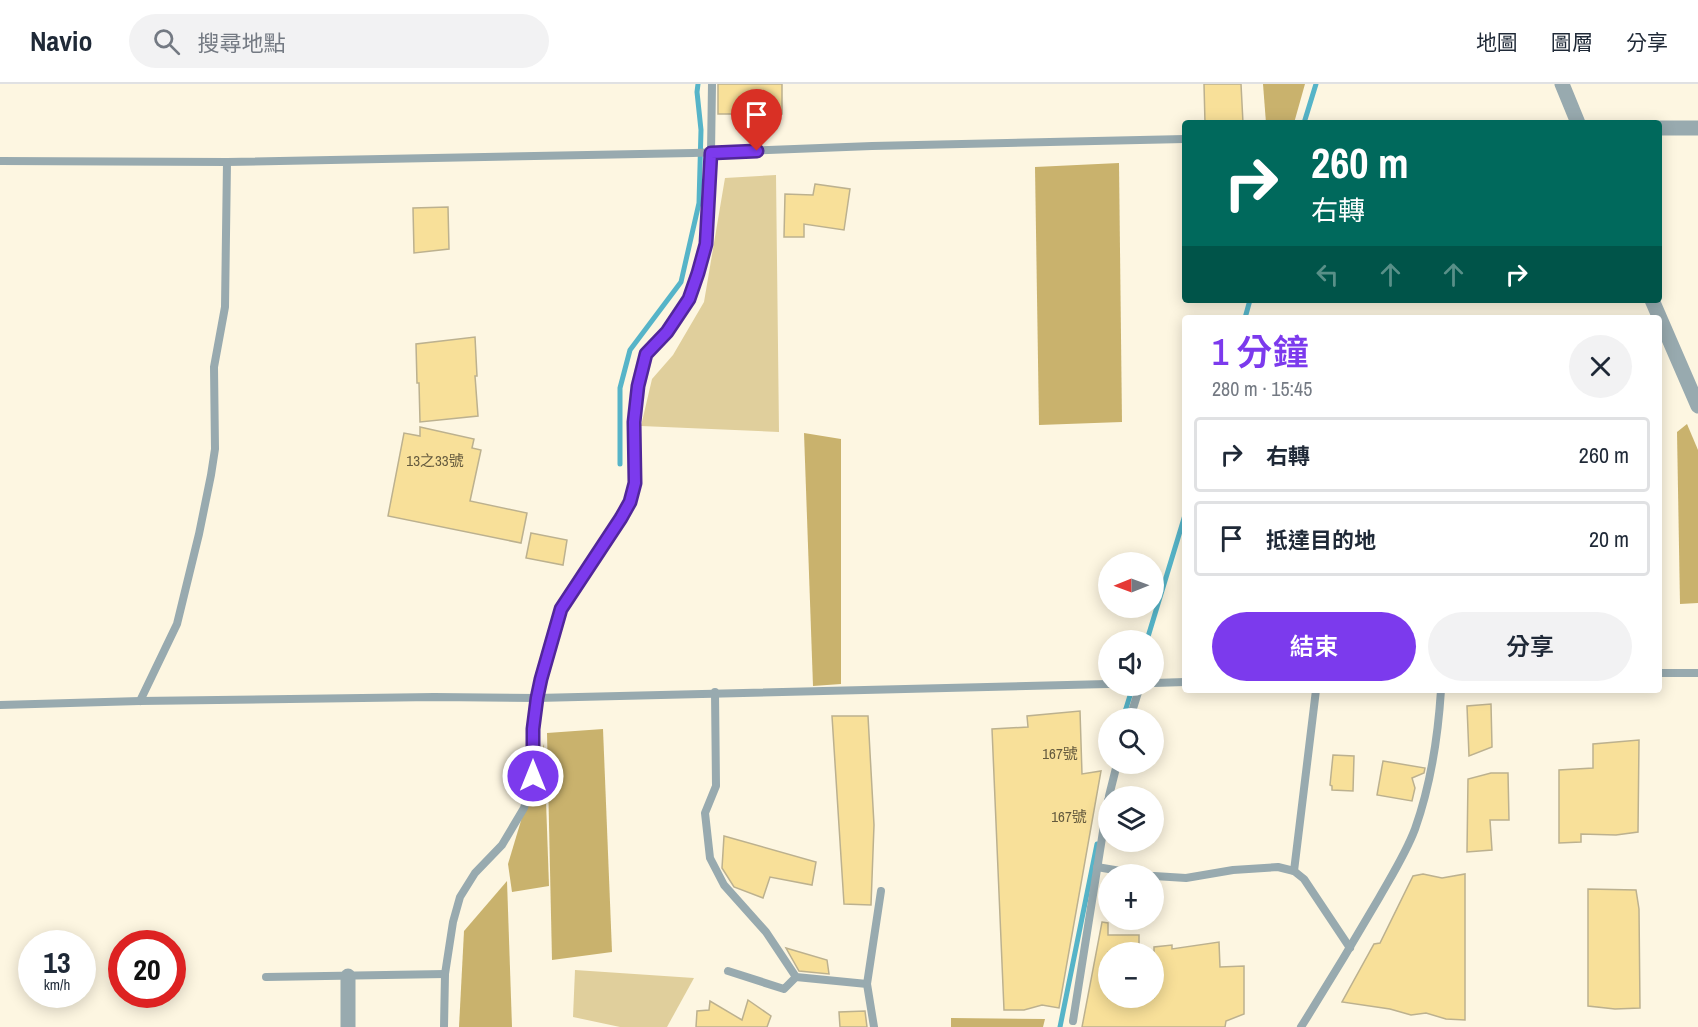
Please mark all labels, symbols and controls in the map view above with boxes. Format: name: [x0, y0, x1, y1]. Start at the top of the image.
search box: [129, 14, 549, 68]
text: Navio: [30, 22, 93, 60]
icon: search: [150, 25, 183, 58]
text: 搜尋地點: [198, 28, 286, 58]
text: 地圖: [1476, 28, 1518, 57]
text: 圖層: [1551, 28, 1593, 57]
text: 分享: [1626, 28, 1668, 57]
pin: [731, 89, 782, 151]
icon: arrive: [740, 98, 773, 131]
text: 260 m: [1311, 135, 1409, 191]
icon: right: [1212, 144, 1290, 222]
text: 右轉: [1311, 192, 1365, 228]
icon: left: [1311, 258, 1344, 291]
icon: ahead: [1374, 258, 1407, 291]
icon: ahead: [1437, 258, 1470, 291]
icon: right: [1500, 258, 1533, 291]
text: 1 分鐘: [1212, 328, 1309, 376]
button: close: [1569, 335, 1632, 398]
text: 280 m · 15:45: [1212, 375, 1312, 402]
icon: right: [1215, 438, 1248, 471]
text: 260 m: [1579, 440, 1629, 470]
text: 右轉: [1266, 441, 1310, 471]
house number: 13之33號: [406, 450, 464, 471]
icon: arrive: [1215, 522, 1248, 555]
text: 20 m: [1589, 524, 1629, 554]
text: 抵達目的地: [1266, 525, 1376, 555]
north arrow: [1098, 552, 1164, 618]
map controls: [1098, 552, 1164, 1008]
button: 結束: [1212, 612, 1416, 681]
button: 分享: [1428, 612, 1632, 681]
button: sound: [1098, 630, 1164, 696]
button: search: [1098, 708, 1164, 774]
house number: 167號: [1042, 743, 1078, 764]
position arrow: [501, 744, 565, 808]
button: layers: [1098, 786, 1164, 852]
house number: 167號: [1051, 806, 1087, 827]
button: +: [1098, 864, 1164, 930]
speed limit sign: 20: [108, 930, 186, 1008]
text: 13: [43, 942, 71, 982]
button: −: [1098, 942, 1164, 1008]
text: km/h: [44, 974, 70, 995]

